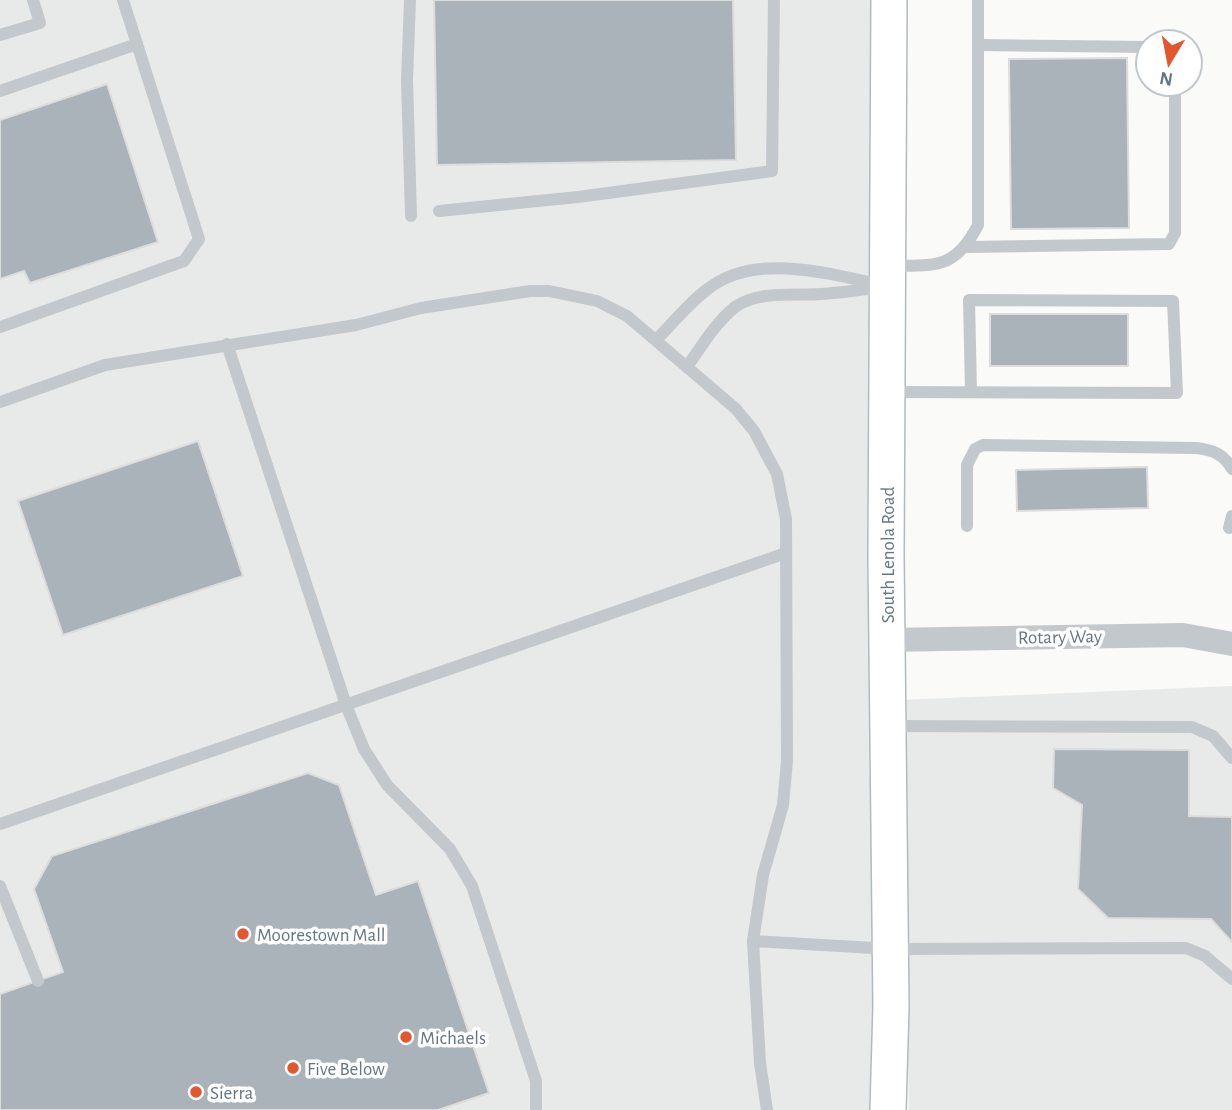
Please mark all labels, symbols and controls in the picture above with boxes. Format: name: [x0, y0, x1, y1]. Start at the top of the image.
north arrow: [1134, 28, 1204, 98]
text: N: [1158, 68, 1174, 89]
street label: South Lenola Road: [879, 487, 898, 623]
street label: Rotary Way: [1018, 627, 1102, 648]
marker: Moorestown Mall: [235, 926, 251, 942]
place label: Moorestown Mall: [257, 926, 386, 945]
marker: Michaels: [398, 1029, 414, 1045]
place label: Michaels: [420, 1029, 486, 1048]
marker: Five Below: [285, 1060, 301, 1076]
place label: Five Below: [307, 1060, 385, 1079]
marker: Sierra: [188, 1084, 204, 1100]
place label: Sierra: [210, 1084, 253, 1103]

